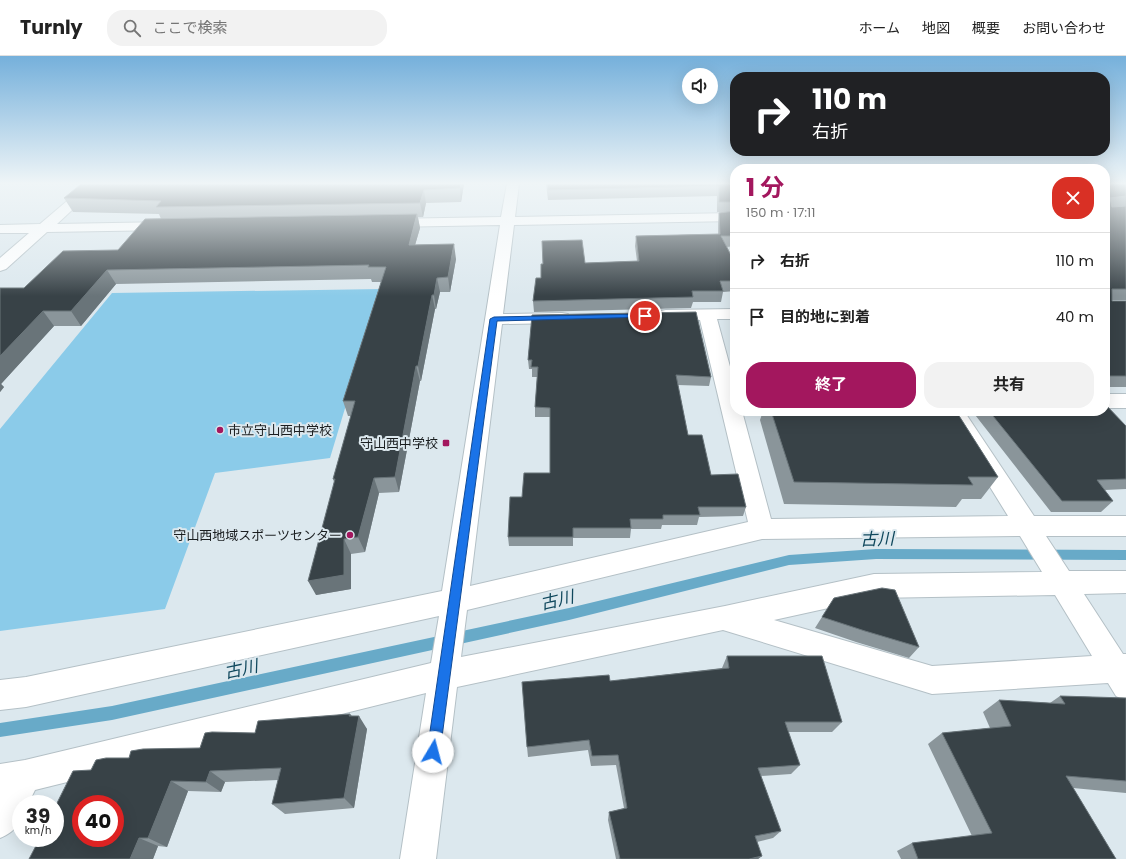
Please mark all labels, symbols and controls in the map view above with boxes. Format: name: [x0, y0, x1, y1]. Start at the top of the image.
search box: [107, 10, 387, 46]
text: Turnly: [20, 14, 83, 41]
icon: search: [121, 17, 143, 39]
text: ここで検索: [153, 17, 228, 38]
text: ホーム: [858, 18, 900, 38]
text: 地図: [922, 18, 950, 38]
text: 概要: [972, 18, 1000, 38]
text: お問い合わせ: [1022, 18, 1106, 38]
map controls: [682, 68, 718, 104]
button: sound: [682, 68, 718, 104]
text: 110 m: [812, 80, 887, 119]
icon: right: [746, 88, 798, 140]
text: 右折: [812, 119, 848, 144]
text: 1 分: [746, 171, 784, 204]
button: close: [1052, 177, 1094, 219]
text: 150 m · 17:11: [746, 203, 815, 222]
icon: right: [746, 250, 768, 272]
text: 右折: [780, 250, 810, 271]
text: 110 m: [1056, 250, 1094, 271]
pin: [628, 299, 662, 333]
icon: arrive: [634, 305, 656, 327]
icon: arrive: [746, 306, 768, 328]
text: 目的地に到着: [780, 306, 870, 327]
text: 40 m: [1056, 306, 1094, 327]
button: 終了: [746, 362, 916, 408]
button: 共有: [924, 362, 1094, 408]
place label: 市立守山西中学校: [228, 421, 332, 440]
marker: 市立守山西中学校: [215, 425, 225, 435]
place label: 守山西中学校: [360, 434, 438, 453]
marker: 守山西中学校: [441, 438, 451, 448]
place label: 守山西地域スポーツセンター: [173, 526, 342, 545]
water label: 古川: [860, 526, 896, 552]
marker: 守山西地域スポーツセンター: [345, 530, 355, 540]
water label: 古川: [538, 584, 578, 616]
water label: 古川: [222, 653, 262, 684]
position arrow: [412, 731, 454, 773]
speed limit sign: 40: [72, 795, 124, 847]
text: 39: [26, 802, 50, 830]
text: km/h: [25, 823, 51, 838]

